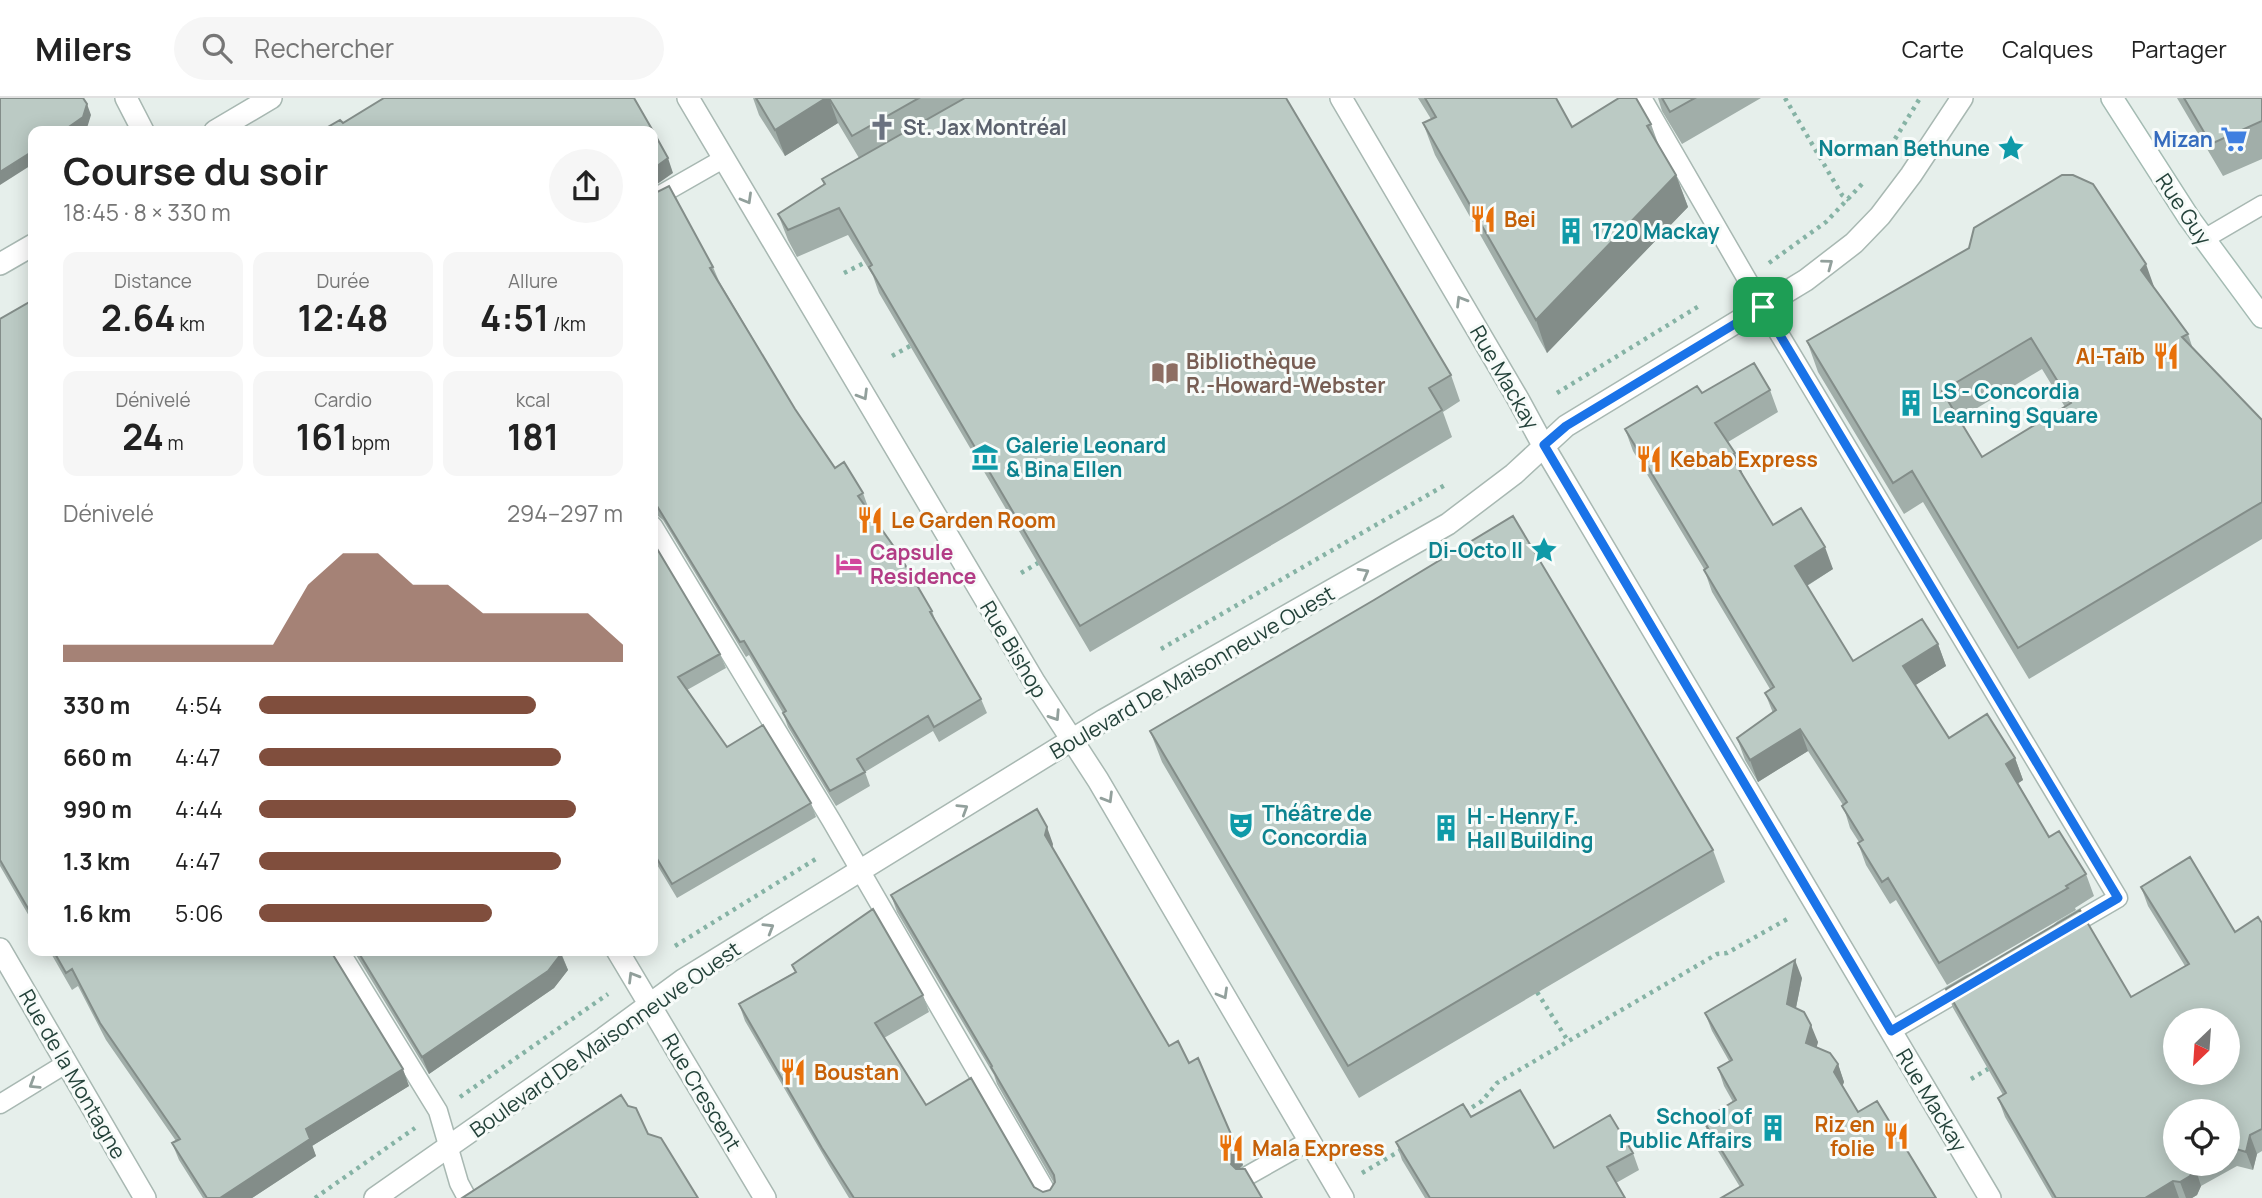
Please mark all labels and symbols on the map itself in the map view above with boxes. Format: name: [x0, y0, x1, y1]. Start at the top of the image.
church icon: St. Jax Montréal: [867, 112, 897, 142]
place label: St. Jax Montréal: [903, 113, 1067, 141]
supermarket icon: Mizan: [2219, 124, 2249, 154]
place label: Mizan: [2153, 125, 2213, 153]
place icon: Norman Bethune: [1996, 133, 2026, 163]
place label: Norman Bethune: [1818, 134, 1990, 162]
street label: Rue Guy: [2150, 168, 2218, 250]
one-way arrow: [739, 192, 752, 205]
restaurant icon: Bei: [1468, 204, 1498, 234]
place label: Bei: [1504, 205, 1536, 233]
building icon: 1720 Mackay: [1556, 216, 1586, 246]
place label: 1720 Mackay: [1592, 217, 1720, 245]
one-way arrow: [1820, 259, 1833, 272]
pin: [1733, 277, 1793, 337]
one-way arrow: [1456, 295, 1469, 308]
street label: Rue Mackay: [1464, 320, 1546, 434]
restaurant icon: Al-Taïb: [2151, 341, 2181, 371]
place label: Al-Taïb: [2076, 342, 2145, 370]
place label: Bibliothèque R.-Howard-Webster: [1186, 347, 1386, 399]
library icon: Bibliothèque R.-Howard-Webster: [1150, 358, 1180, 388]
place label: LS - Concordia Learning Square: [1932, 377, 2098, 429]
one-way arrow: [855, 387, 868, 400]
building icon: LS - Concordia Learning Square: [1896, 388, 1926, 418]
place label: Galerie Leonard & Bina Ellen: [1006, 431, 1166, 483]
museum icon: Galerie Leonard & Bina Ellen: [970, 442, 1000, 472]
restaurant icon: Kebab Express: [1634, 444, 1664, 474]
place label: Kebab Express: [1670, 445, 1818, 473]
restaurant icon: Le Garden Room: [855, 505, 885, 535]
place label: Le Garden Room: [891, 506, 1056, 534]
place icon: Di-Octo II: [1529, 535, 1559, 565]
place label: Di-Octo II: [1428, 536, 1523, 564]
place label: Capsule Residence: [870, 538, 976, 590]
hotel icon: Capsule Residence: [834, 549, 864, 579]
one-way arrow: [1357, 568, 1370, 581]
street label: Boulevard De Maisonneuve Ouest: [1045, 579, 1339, 765]
street label: Rue Bishop: [974, 595, 1054, 703]
one-way arrow: [1047, 709, 1060, 722]
one-way arrow: [1100, 791, 1113, 803]
place label: Théâtre de Concordia: [1262, 799, 1372, 851]
place label: H - Henry F. Hall Building: [1467, 802, 1593, 854]
one-way arrow: [955, 804, 968, 817]
theatre icon: Théâtre de Concordia: [1226, 810, 1256, 840]
building icon: H - Henry F. Hall Building: [1431, 813, 1461, 843]
one-way arrow: [761, 923, 774, 936]
street label: Boulevard De Maisonneuve Ouest: [464, 935, 746, 1143]
one-way arrow: [628, 972, 641, 985]
street label: Rue de la Montagne: [13, 984, 133, 1164]
one-way arrow: [1215, 987, 1228, 1000]
north arrow: [2163, 1008, 2240, 1085]
street label: Rue Crescent: [656, 1028, 748, 1156]
street label: Rue Mackay: [1890, 1043, 1974, 1157]
restaurant icon: Boustan: [778, 1057, 808, 1087]
place label: Boustan: [814, 1058, 899, 1086]
one-way arrow: [28, 1075, 41, 1088]
place label: School of Public Affairs: [1619, 1102, 1752, 1154]
place label: Riz en folie: [1814, 1110, 1875, 1162]
building icon: School of Public Affairs: [1758, 1113, 1788, 1143]
restaurant icon: Riz en folie: [1881, 1121, 1911, 1151]
restaurant icon: Mala Express: [1216, 1133, 1246, 1163]
place label: Mala Express: [1252, 1134, 1385, 1162]

